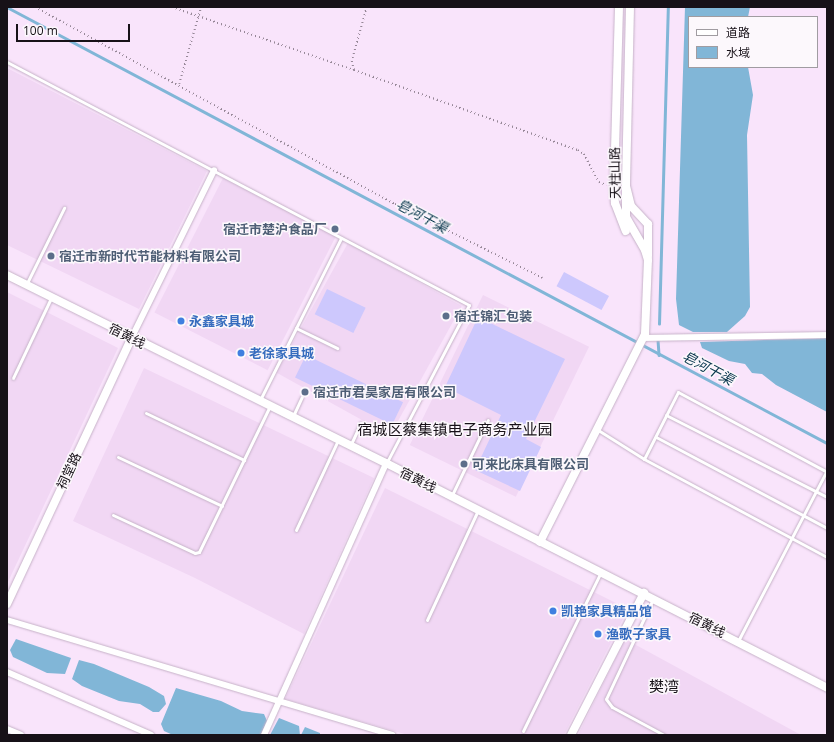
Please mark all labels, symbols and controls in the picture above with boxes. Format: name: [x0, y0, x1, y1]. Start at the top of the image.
scale bar: [18, 16, 132, 42]
legend: [688, 16, 818, 68]
text: 100 m: [23, 22, 58, 39]
text: 道路: [726, 24, 750, 41]
text: 水域: [726, 44, 750, 61]
street label: 天柱山路: [607, 147, 623, 199]
water label: 皂河干渠: [393, 195, 451, 237]
place label: 宿迁市楚沪食品厂: [223, 221, 327, 237]
marker: 宿迁市楚沪食品厂: [330, 224, 340, 234]
place label: 宿迁市新时代节能材料有限公司: [59, 248, 241, 264]
marker: 宿迁市新时代节能材料有限公司: [46, 251, 56, 261]
place label: 宿迁锦汇包装: [454, 308, 532, 324]
marker: 宿迁锦汇包装: [441, 311, 451, 321]
place label: 永鑫家具城: [189, 313, 254, 329]
marker: 永鑫家具城: [176, 316, 186, 326]
street label: 宿黄线: [106, 320, 148, 352]
place label: 老徐家具城: [249, 345, 314, 361]
water label: 皂河干渠: [679, 347, 737, 389]
marker: 老徐家具城: [236, 348, 246, 358]
place label: 宿迁市君昊家居有限公司: [313, 384, 456, 400]
marker: 宿迁市君昊家居有限公司: [300, 387, 310, 397]
district label: 宿城区蔡集镇电子商务产业园: [358, 421, 552, 439]
street label: 祠堂路: [54, 450, 84, 492]
place label: 可来比床具有限公司: [472, 456, 589, 472]
marker: 可来比床具有限公司: [459, 459, 469, 469]
street label: 宿黄线: [397, 464, 439, 496]
place label: 凯艳家具精品馆: [561, 603, 652, 619]
marker: 凯艳家具精品馆: [548, 606, 558, 616]
street label: 宿黄线: [686, 609, 728, 641]
place label: 渔歌子家具: [606, 626, 671, 642]
marker: 渔歌子家具: [593, 629, 603, 639]
district label: 樊湾: [649, 678, 679, 696]

